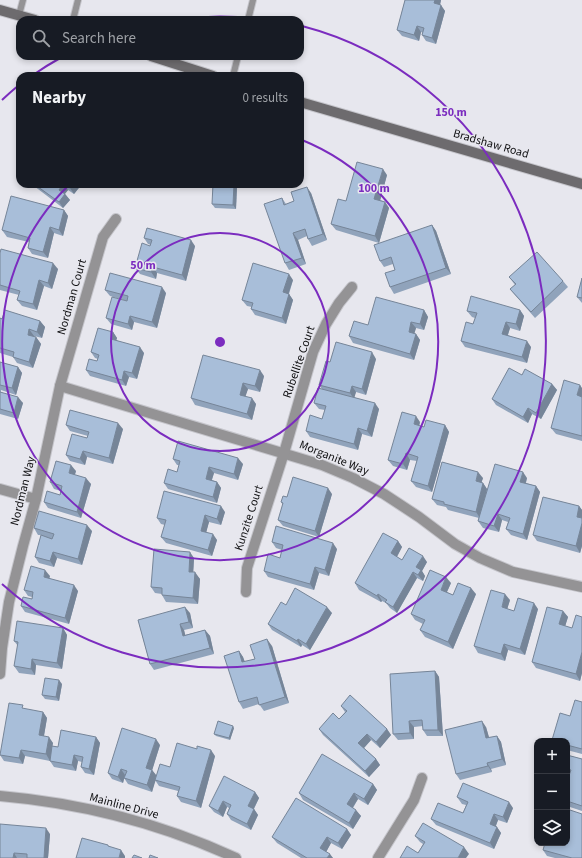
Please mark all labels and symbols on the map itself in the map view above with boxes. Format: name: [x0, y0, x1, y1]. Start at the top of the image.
text: 150 m: [435, 104, 467, 121]
street label: Bradshaw Road: [451, 125, 531, 163]
text: 100 m: [358, 180, 390, 197]
street label: Nordman Court: [53, 257, 91, 337]
text: 50 m: [130, 257, 156, 274]
street label: Rubellite Court: [279, 324, 319, 400]
centre of rings: [213, 335, 227, 349]
street label: Morganite Way: [297, 436, 372, 480]
street label: Nordman Way: [6, 454, 40, 527]
street label: Kunzite Court: [230, 483, 268, 553]
street label: Mainline Drive: [87, 789, 161, 823]

